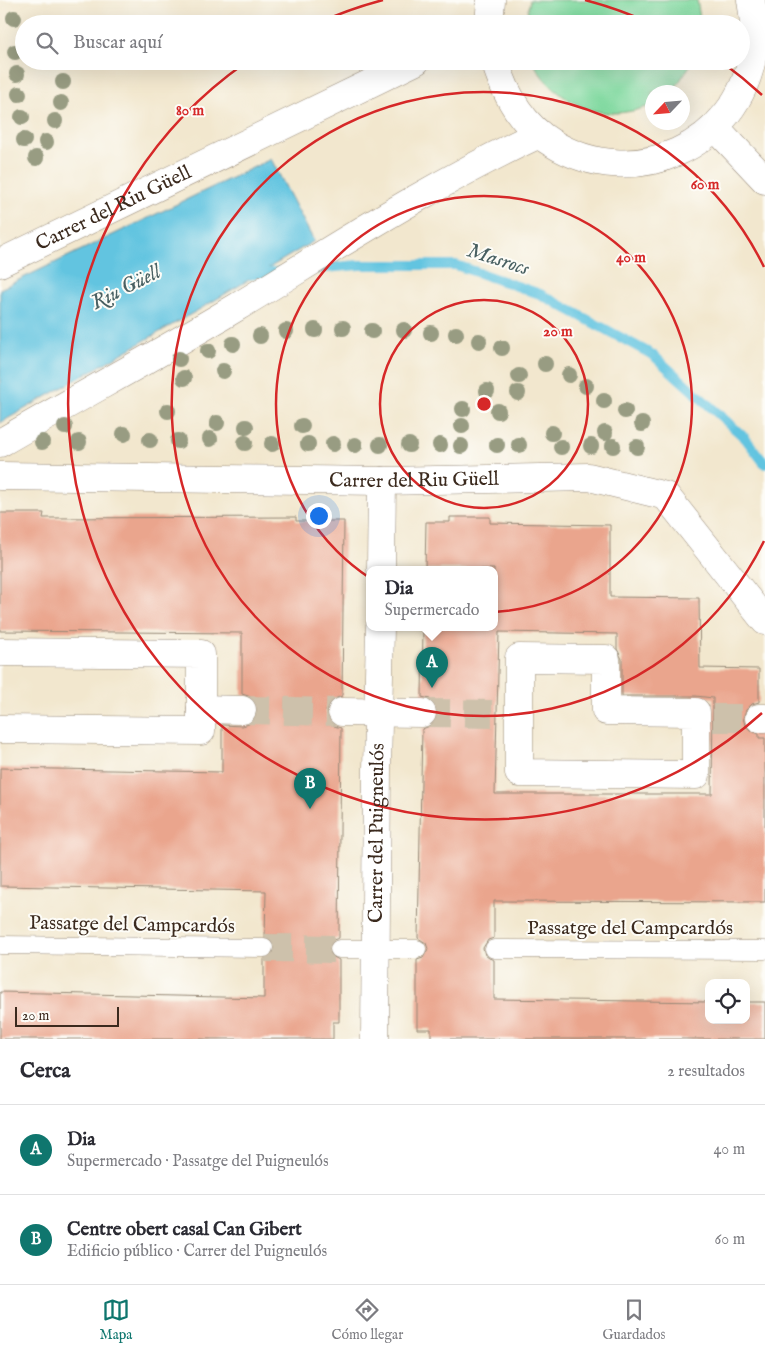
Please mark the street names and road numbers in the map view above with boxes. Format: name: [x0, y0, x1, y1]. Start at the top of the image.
street label: Carrer del Riu Güell: [32, 159, 196, 256]
street label: Carrer del Riu Güell: [329, 466, 500, 494]
street label: Carrer del Puigneulós: [363, 743, 390, 923]
street label: Passatge del Campcardós: [29, 911, 235, 939]
street label: Passatge del Campcardós: [527, 916, 733, 941]

